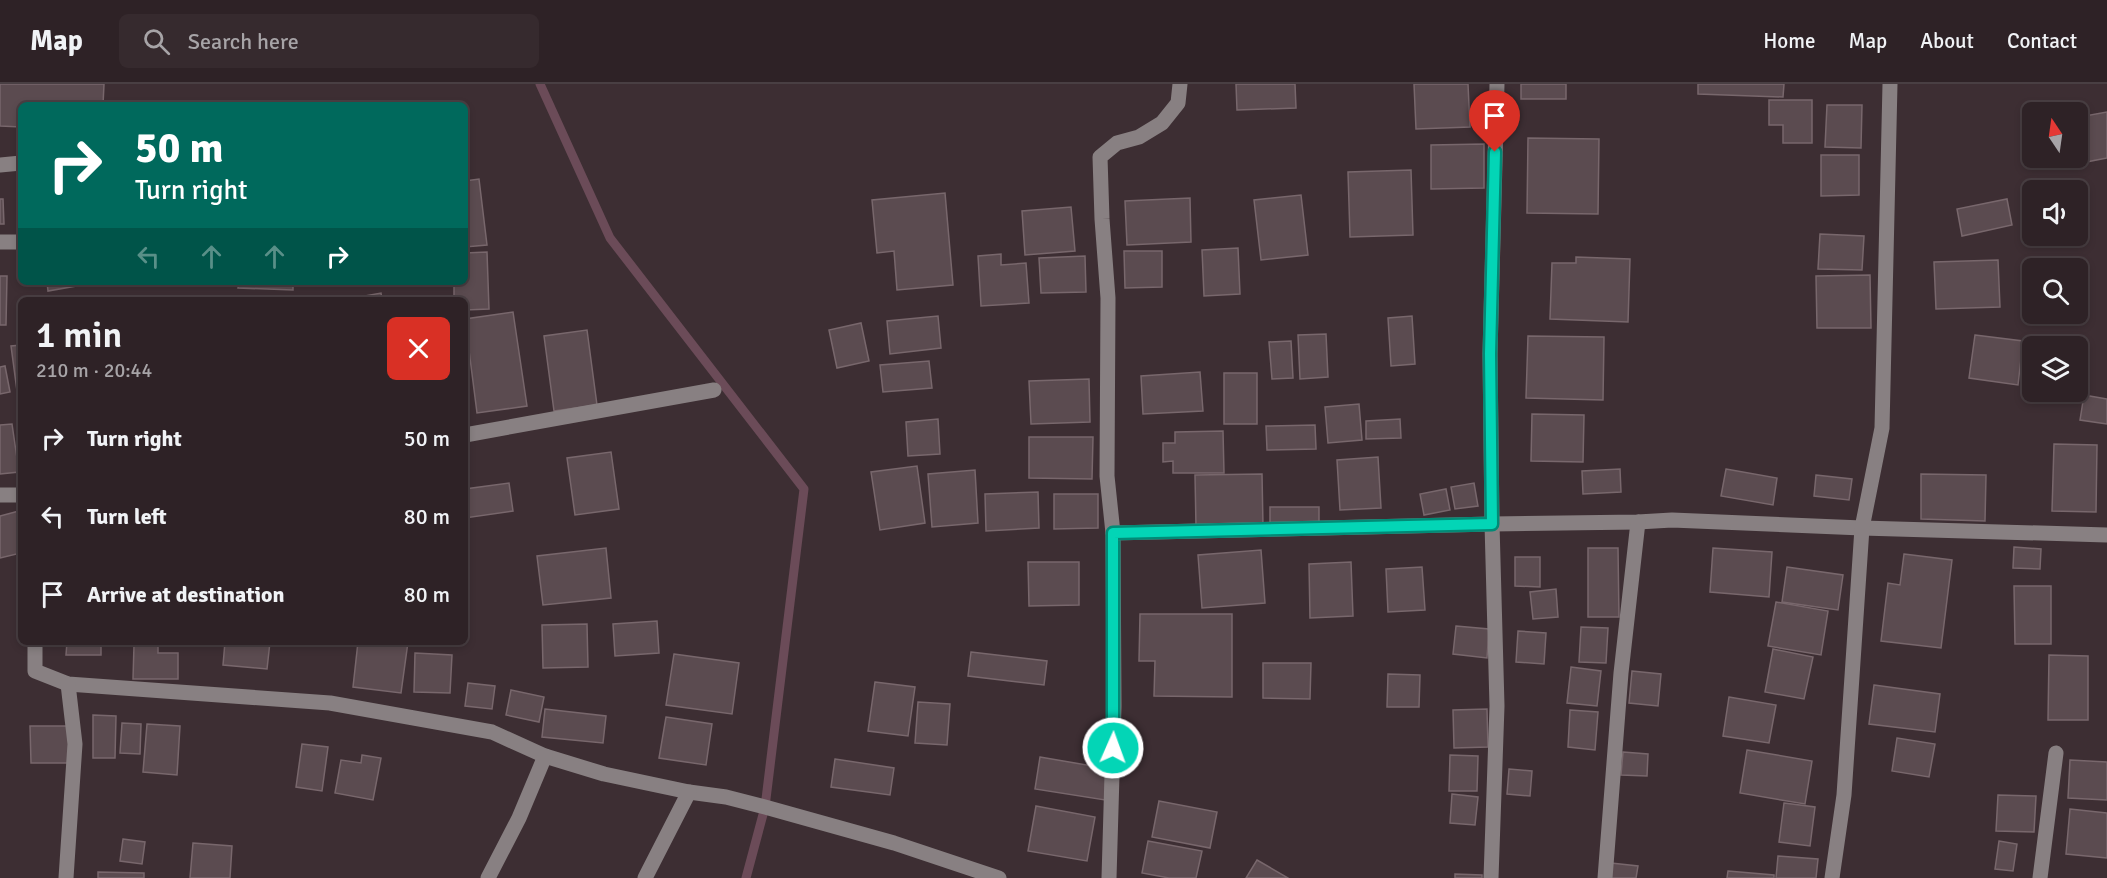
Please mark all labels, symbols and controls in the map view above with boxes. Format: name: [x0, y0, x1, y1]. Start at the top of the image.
search box: [119, 14, 539, 68]
text: Map: [30, 24, 83, 58]
icon: search: [140, 25, 173, 58]
text: Search here: [188, 28, 299, 55]
text: Home: [1763, 28, 1816, 54]
text: Map: [1849, 28, 1887, 54]
text: About: [1920, 28, 1974, 54]
text: Contact: [2007, 28, 2077, 54]
pin: [1469, 90, 1520, 152]
icon: arrive: [1478, 99, 1511, 132]
north arrow: [2022, 102, 2088, 168]
map controls: [2022, 102, 2088, 402]
text: 50 m: [135, 123, 224, 174]
icon: right: [36, 126, 114, 204]
text: Turn right: [135, 174, 248, 207]
button: sound: [2022, 180, 2088, 246]
icon: left: [132, 240, 165, 273]
icon: ahead: [195, 240, 228, 273]
icon: ahead: [258, 240, 291, 273]
icon: right: [321, 240, 354, 273]
button: search: [2022, 258, 2088, 324]
text: 1 min: [36, 313, 122, 358]
button: close: [387, 317, 450, 380]
button: layers: [2022, 336, 2088, 402]
text: 210 m · 20:44: [36, 358, 152, 383]
icon: right: [36, 422, 69, 455]
text: Turn right: [87, 425, 182, 452]
text: 50 m: [404, 425, 450, 452]
icon: left: [36, 500, 69, 533]
text: Turn left: [87, 503, 167, 530]
text: 80 m: [404, 503, 450, 530]
icon: arrive: [36, 578, 69, 611]
text: Arrive at destination: [87, 581, 284, 608]
text: 80 m: [404, 581, 450, 608]
position arrow: [1081, 716, 1145, 780]

